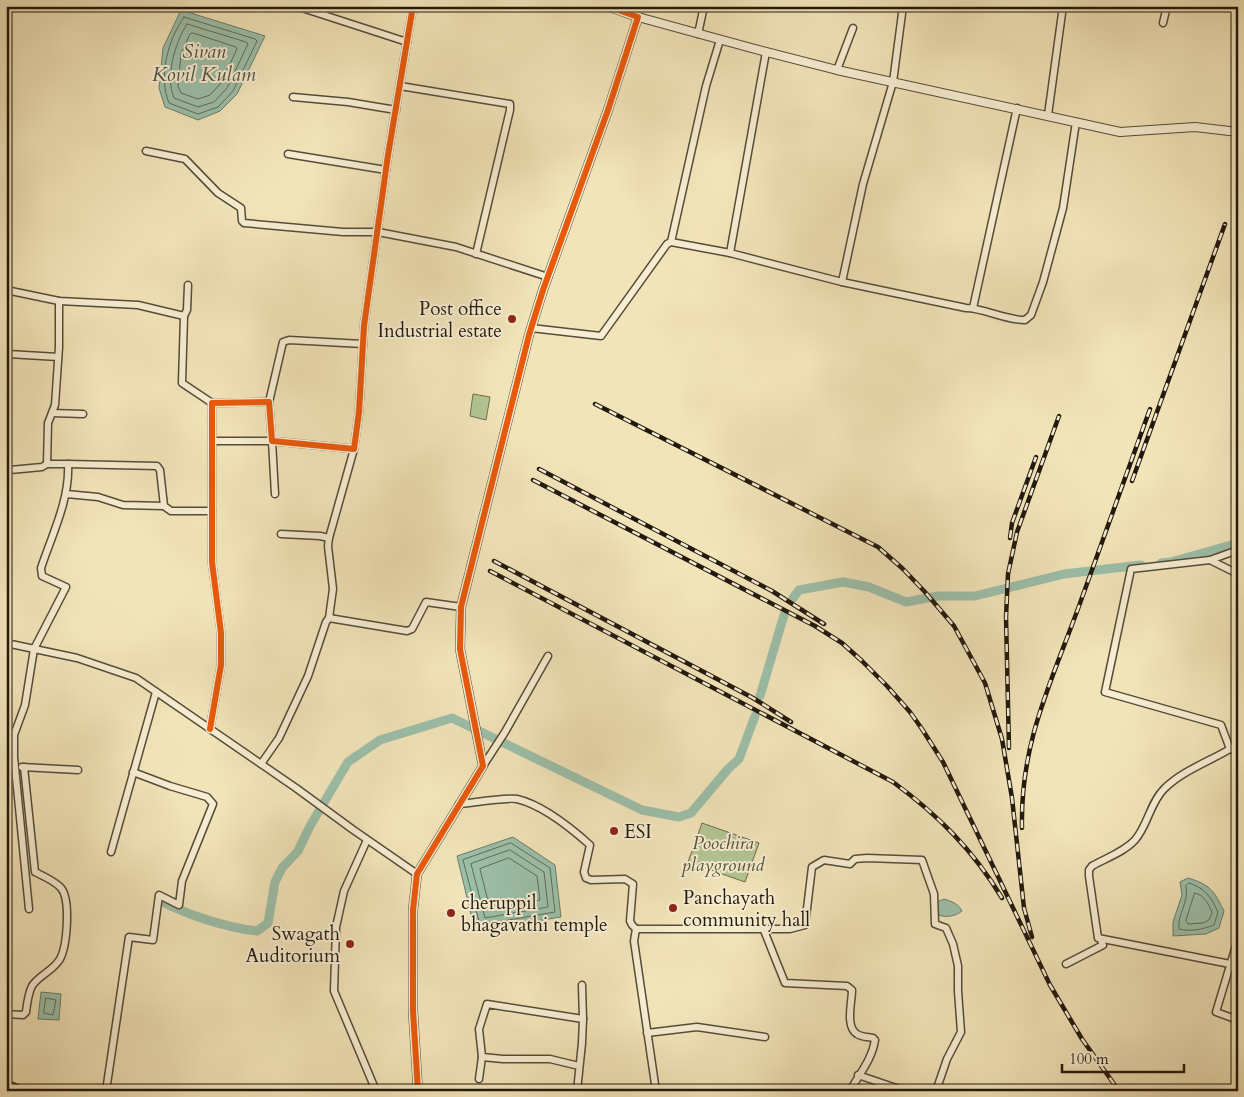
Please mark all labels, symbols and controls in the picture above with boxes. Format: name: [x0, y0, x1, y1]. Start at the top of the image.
water label: Sivan Kovil Kulam: [152, 38, 256, 88]
place label: Post office Industrial estate: [378, 296, 502, 344]
marker: Post office Industrial estate: [506, 313, 518, 325]
place label: ESI: [624, 819, 652, 845]
marker: ESI: [608, 825, 620, 837]
park label: Poochira playground: [680, 830, 765, 878]
place label: Panchayath community hall: [683, 885, 810, 933]
place label: cheruppil bhagavathi temple: [461, 890, 608, 938]
marker: Panchayath community hall: [667, 902, 679, 914]
marker: cheruppil bhagavathi temple: [445, 907, 457, 919]
place label: Swagath Auditorium: [246, 921, 341, 969]
marker: Swagath Auditorium: [344, 938, 356, 950]
scale bar: [1062, 1042, 1184, 1074]
text: 100 m: [1069, 1049, 1109, 1069]

